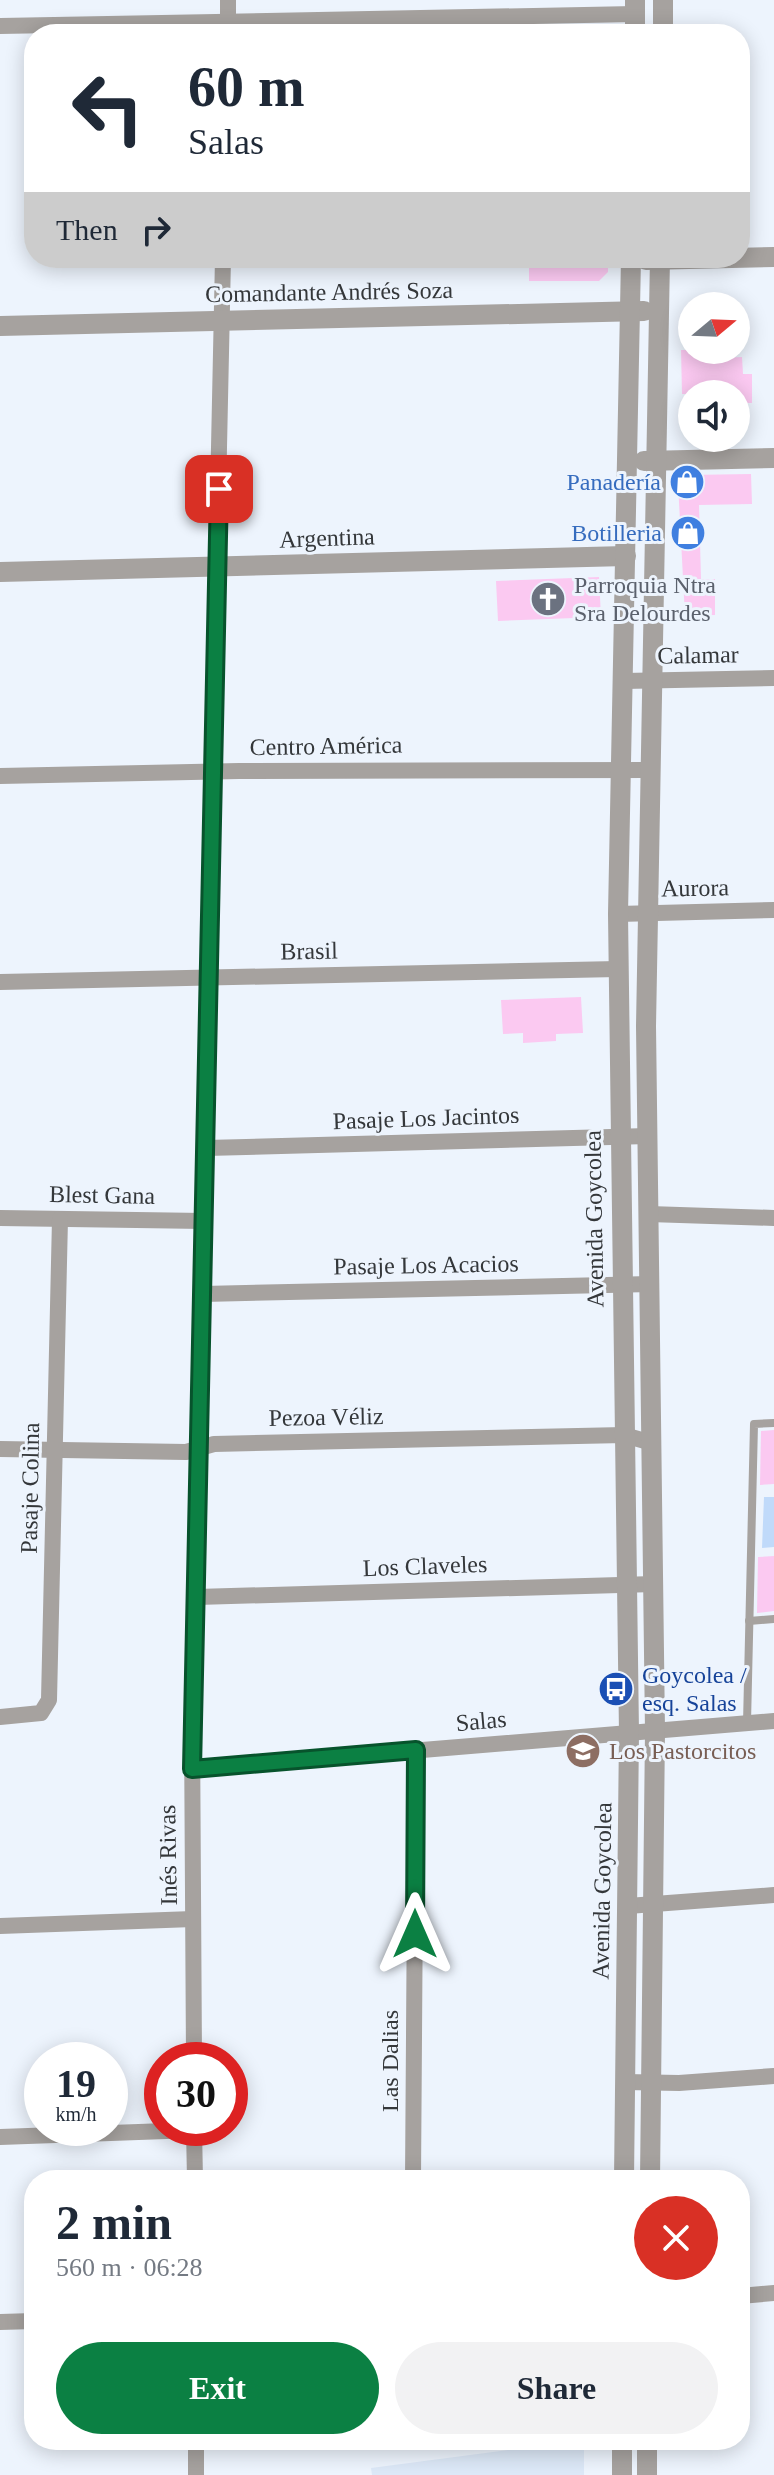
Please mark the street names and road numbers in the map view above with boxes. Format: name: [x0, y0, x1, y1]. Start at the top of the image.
street label: Comandante Andrés Soza: [205, 277, 454, 307]
street label: Argentina: [279, 523, 376, 553]
street label: Calamar: [657, 641, 739, 669]
street label: Centro América: [249, 732, 403, 760]
street label: Aurora: [661, 874, 730, 902]
street label: Brasil: [280, 937, 338, 964]
street label: Pasaje Los Jacintos: [332, 1102, 520, 1134]
street label: Avenida Goycolea: [579, 1130, 609, 1308]
street label: Blest Gana: [49, 1181, 156, 1209]
street label: Pasaje Los Acacios: [333, 1250, 519, 1280]
street label: Pezoa Véliz: [268, 1403, 384, 1431]
street label: Pasaje Colina: [16, 1422, 44, 1554]
street label: Los Claveles: [362, 1551, 488, 1581]
street label: Salas: [455, 1706, 507, 1736]
street label: Avenida Goycolea: [587, 1802, 617, 1980]
street label: Inés Rivas: [154, 1804, 182, 1906]
street label: Las Dalias: [377, 2010, 403, 2112]

